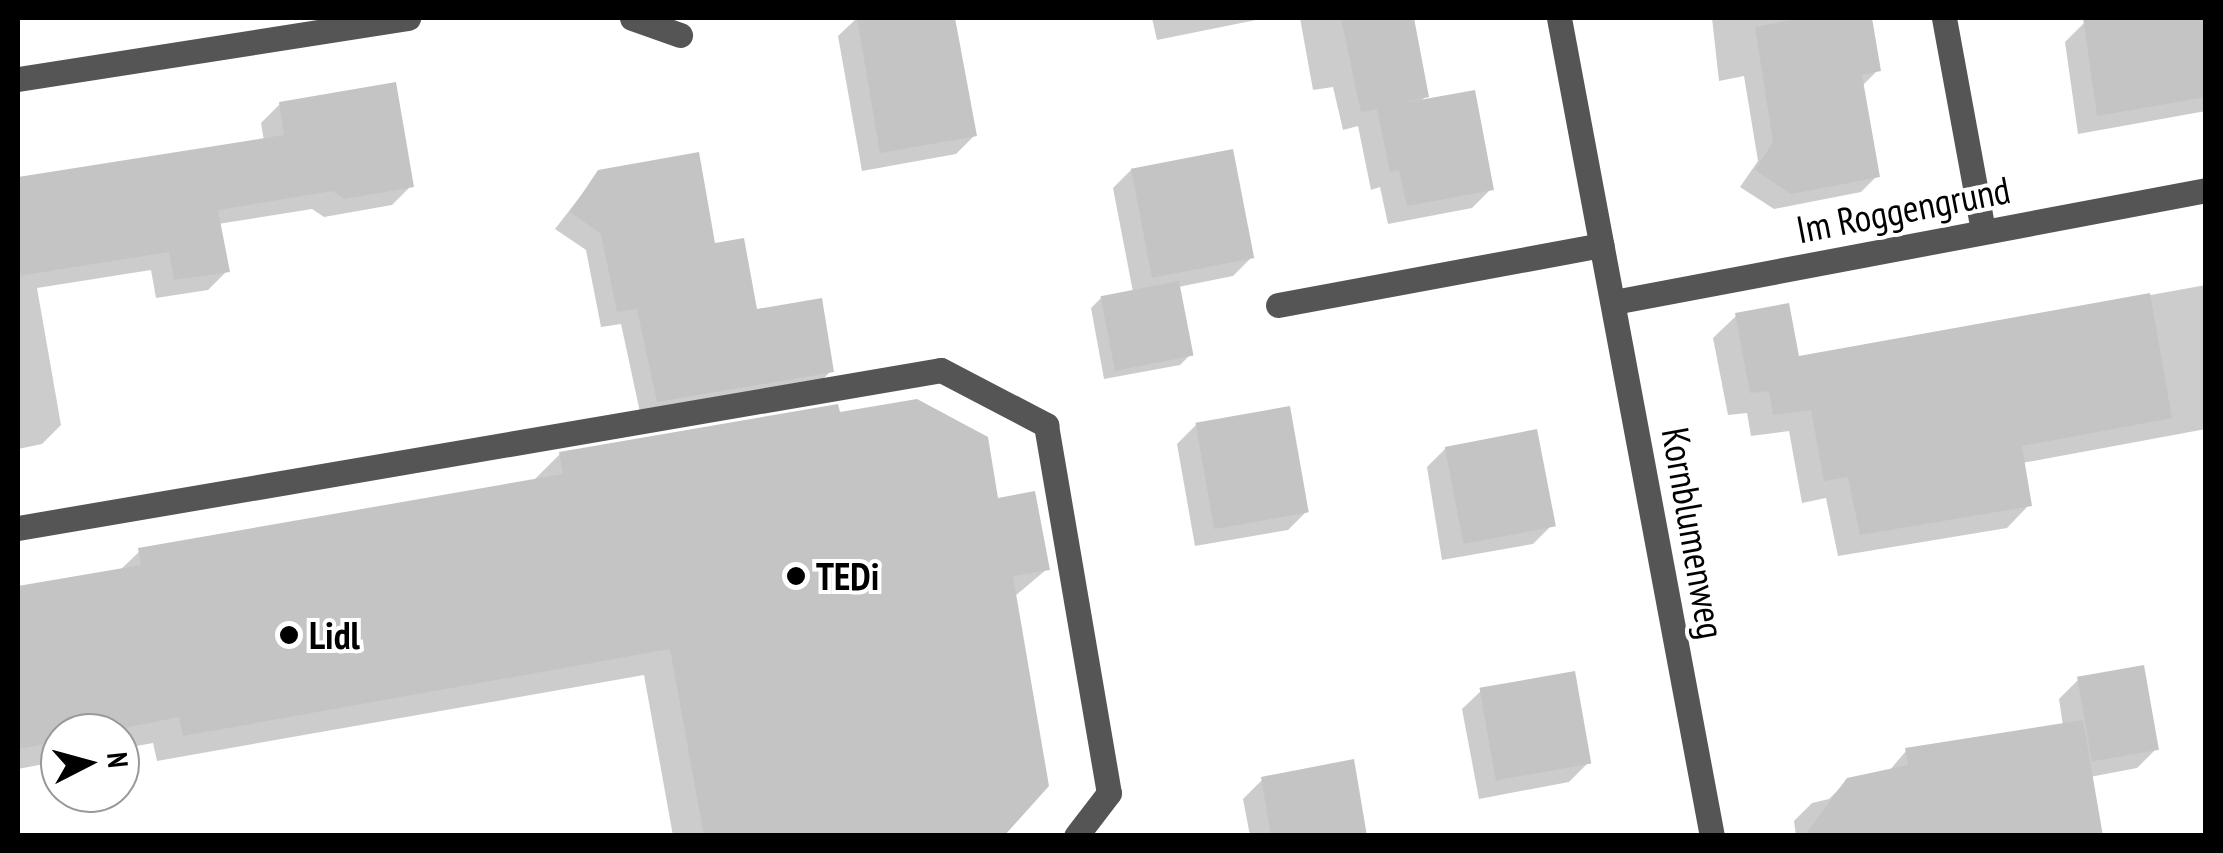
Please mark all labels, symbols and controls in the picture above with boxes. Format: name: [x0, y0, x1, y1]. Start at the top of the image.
street label: Im Roggengrund: [1792, 166, 2014, 252]
street label: Kornblumenweg: [1653, 424, 1735, 642]
place label: TEDi: [816, 553, 879, 599]
marker: TEDi: [785, 565, 807, 587]
place label: Lidl: [309, 612, 360, 658]
marker: Lidl: [278, 624, 300, 646]
north arrow: [40, 713, 140, 813]
text: N: [99, 751, 138, 769]

